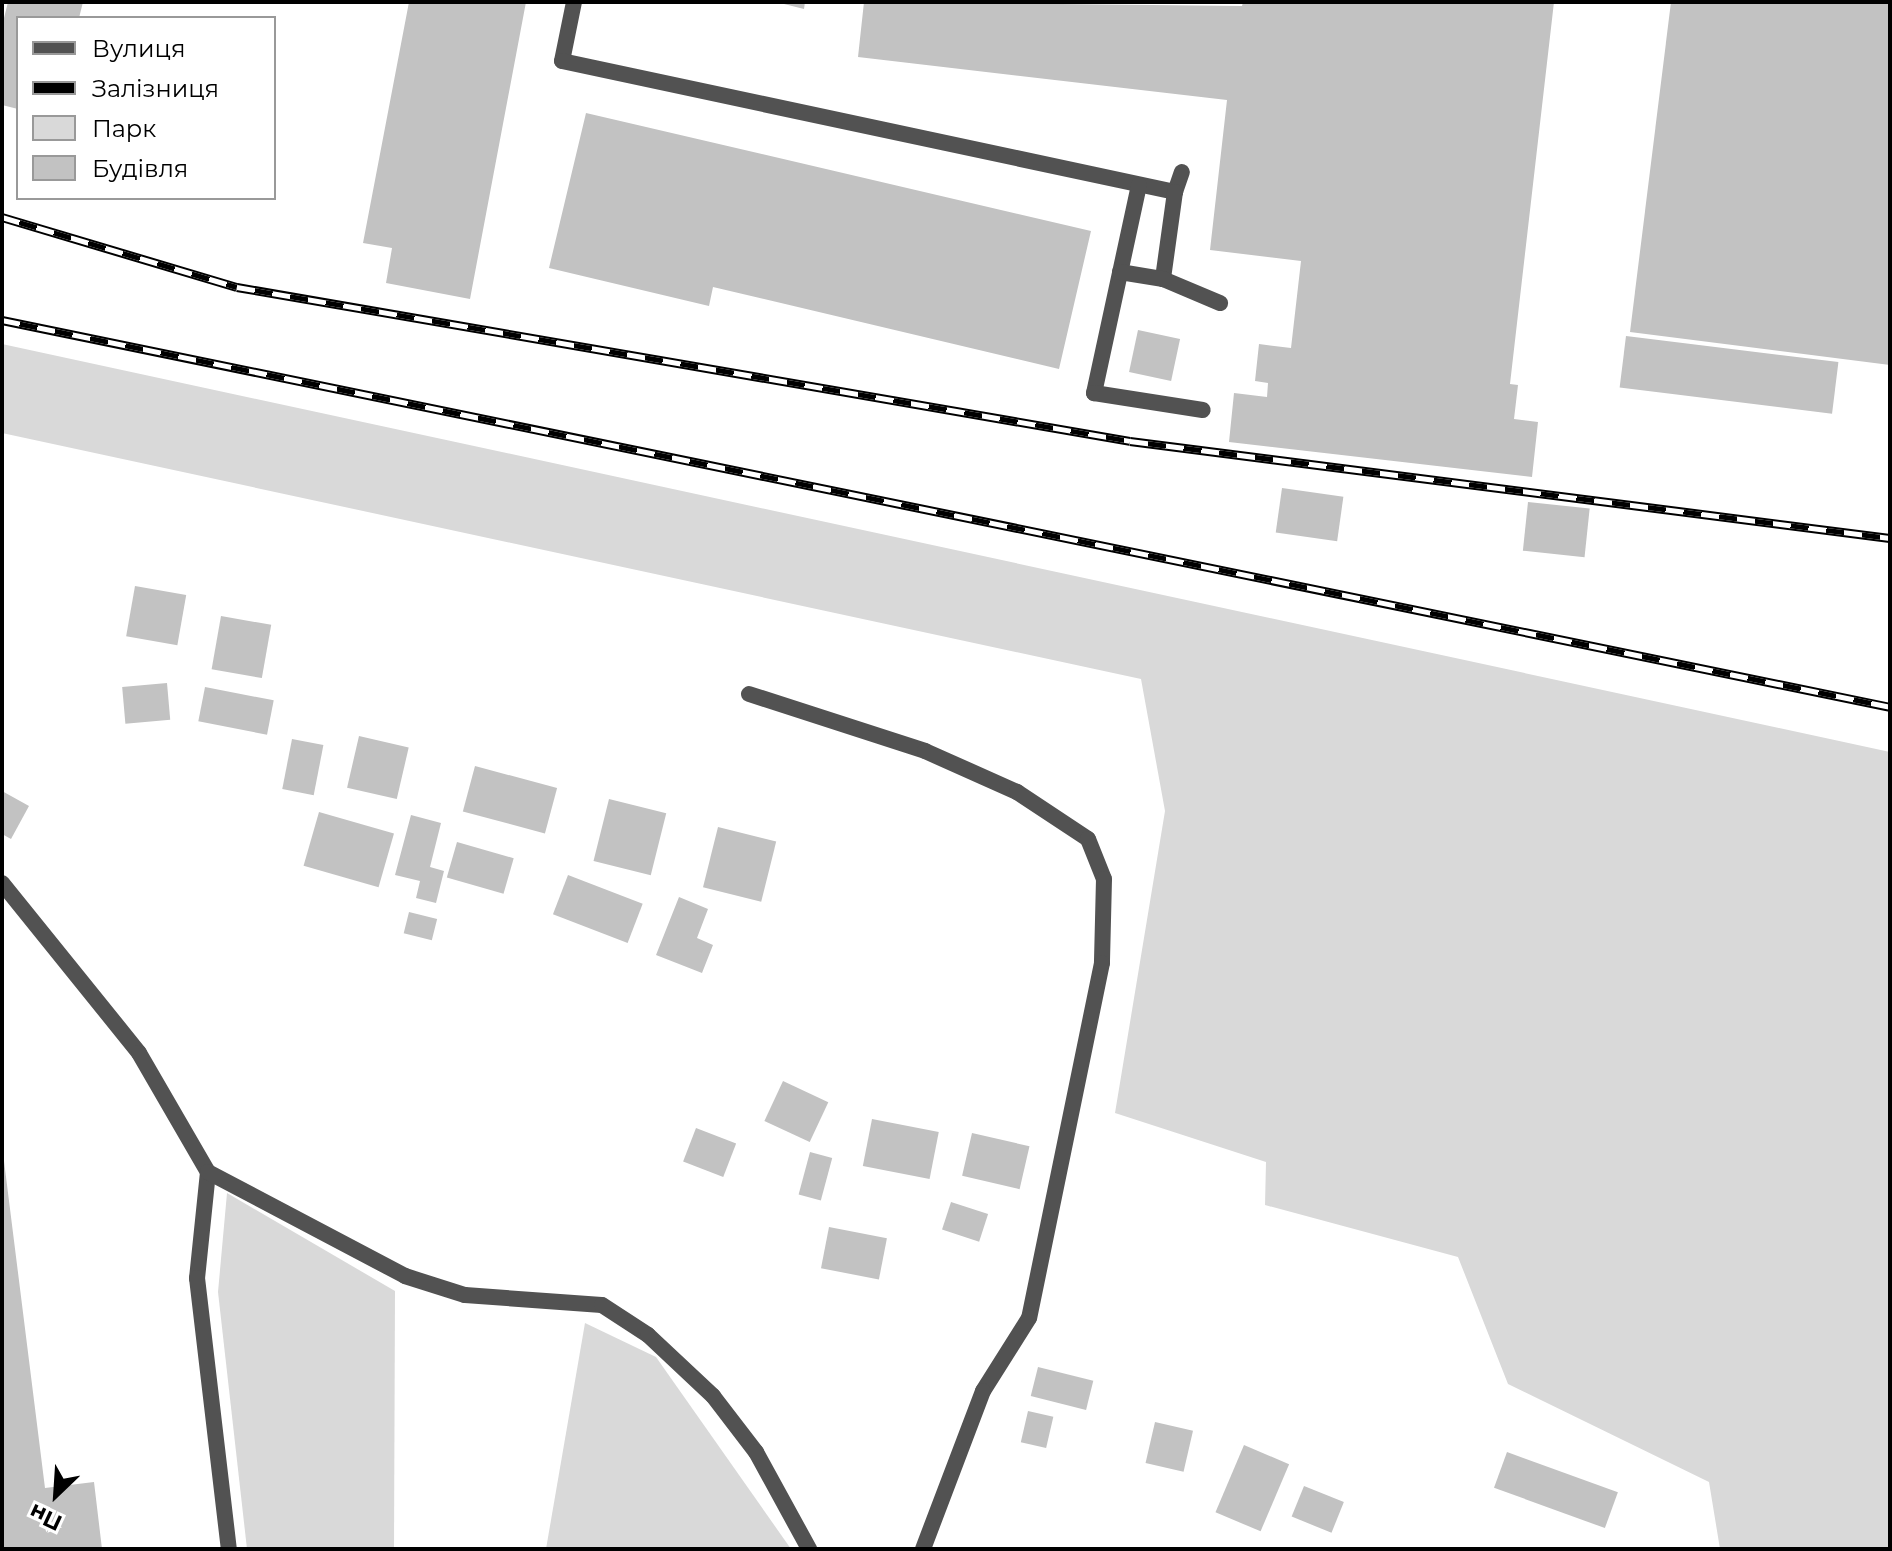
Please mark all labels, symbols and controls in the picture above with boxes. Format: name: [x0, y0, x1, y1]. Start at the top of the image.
legend: [16, 16, 276, 200]
text: Вулиця: [92, 34, 185, 63]
text: Залізниця: [92, 74, 219, 103]
text: Парк: [92, 114, 156, 143]
text: Будівля: [92, 154, 188, 183]
north arrow: [16, 1455, 96, 1535]
text: Пн: [25, 1498, 66, 1536]

